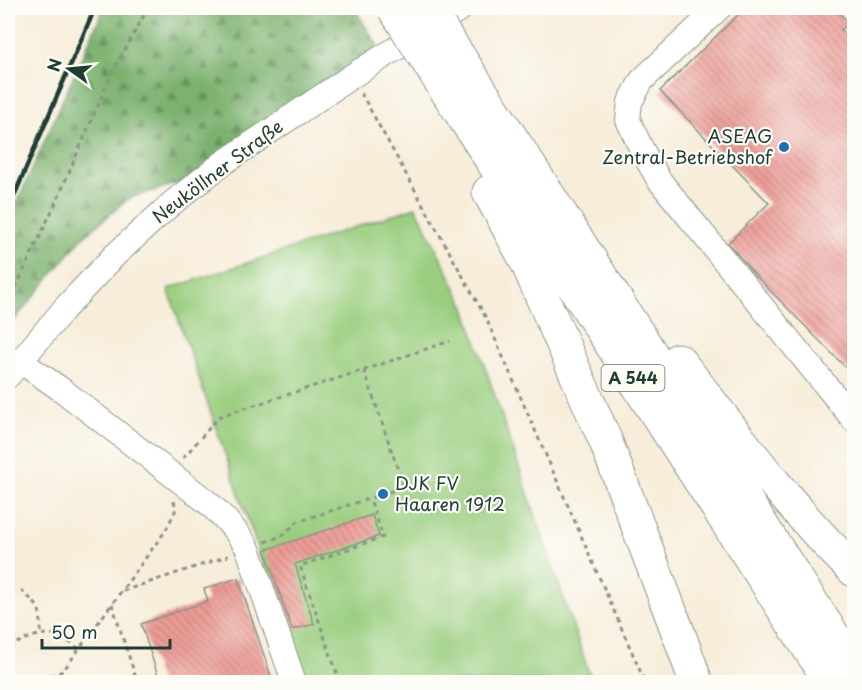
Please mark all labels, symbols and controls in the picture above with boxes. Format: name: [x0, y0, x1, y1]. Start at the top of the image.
north arrow: [39, 39, 99, 99]
text: N: [40, 56, 67, 74]
street label: Neuköllner Straße: [146, 113, 288, 229]
place label: ASEAG Zentral-Betriebshof: [602, 122, 774, 170]
marker: ASEAG Zentral-Betriebshof: [777, 140, 791, 154]
road number: A 544: [602, 365, 664, 391]
place label: DJK FV Haaren 1912: [395, 469, 505, 517]
marker: DJK FV Haaren 1912: [376, 487, 390, 501]
scale bar: [42, 612, 170, 650]
text: 50 m: [51, 618, 98, 645]

